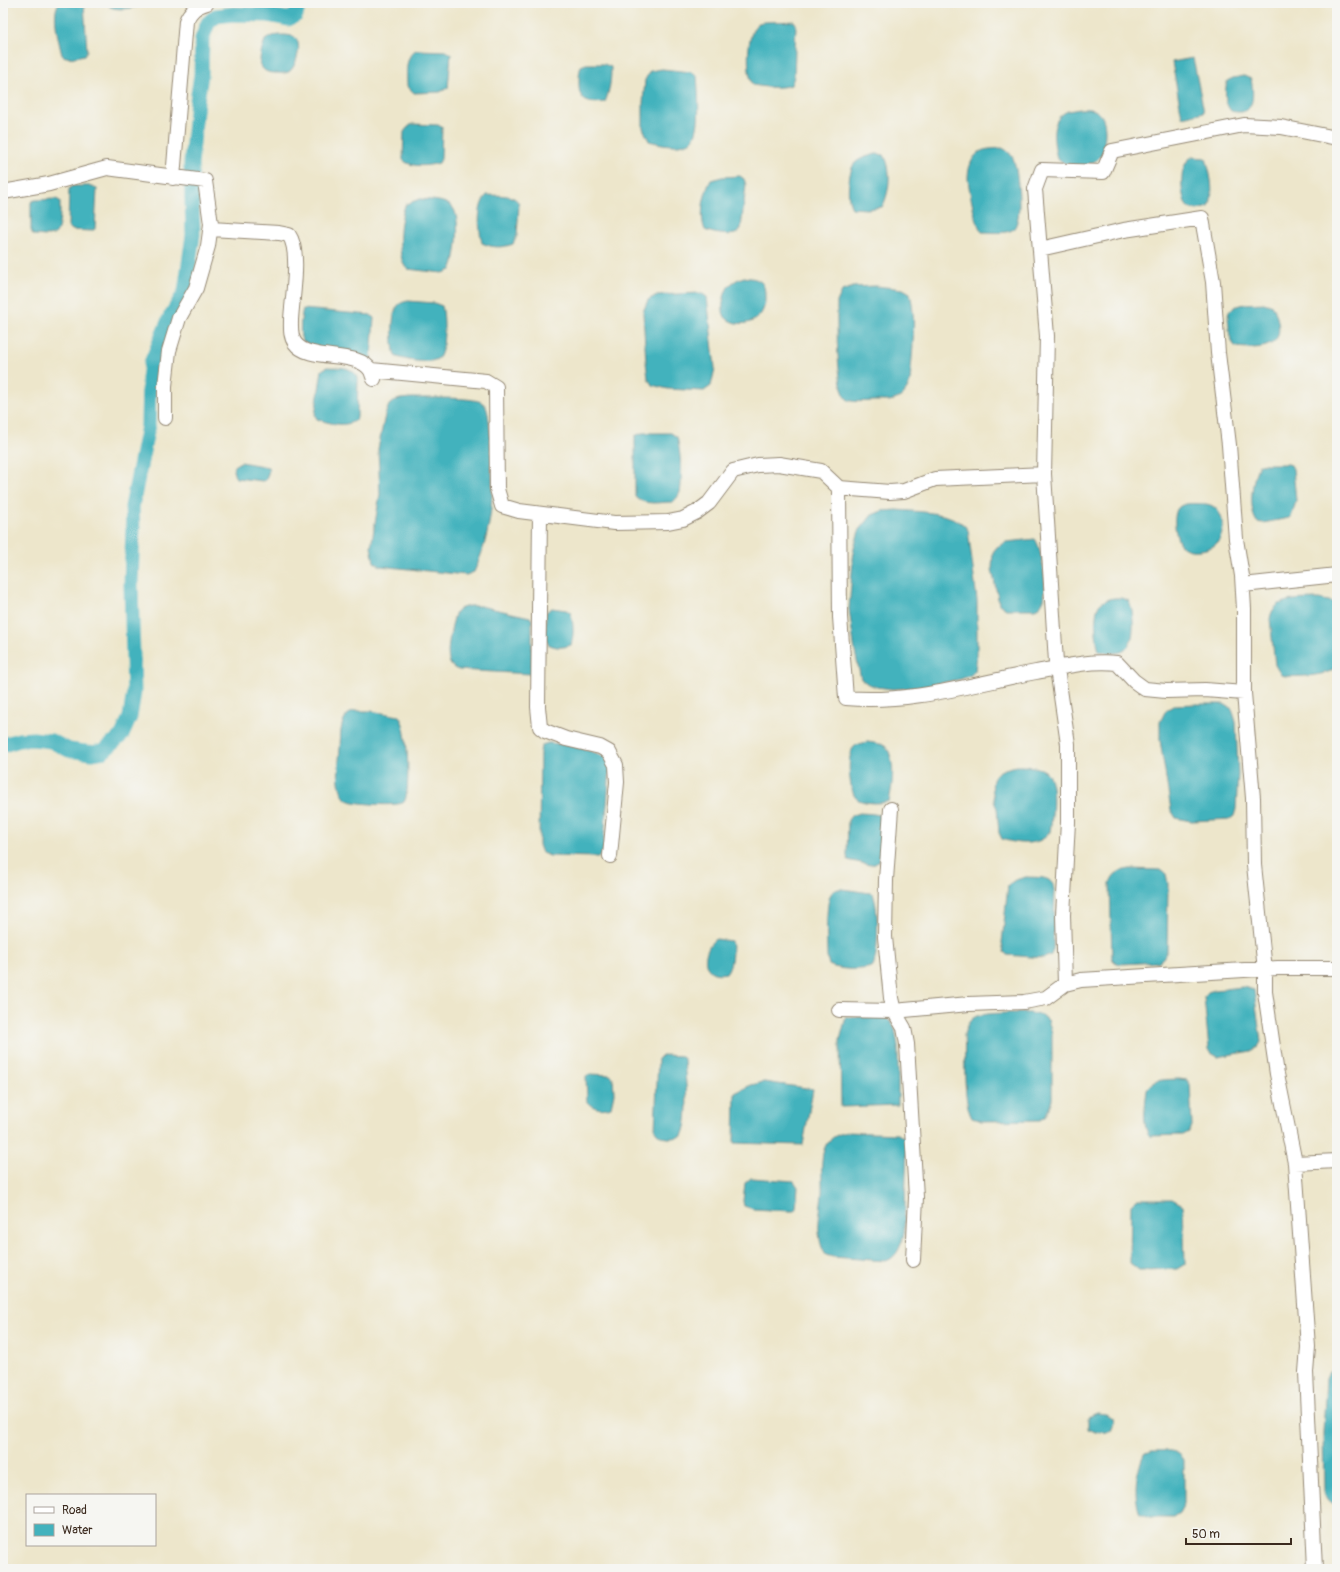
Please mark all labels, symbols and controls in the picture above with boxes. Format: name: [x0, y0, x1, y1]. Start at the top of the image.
legend: [26, 1494, 156, 1546]
text: Road: [62, 1503, 87, 1518]
scale bar: [1186, 1520, 1291, 1546]
text: Water: [62, 1523, 93, 1538]
text: 50 m: [1192, 1527, 1220, 1542]

